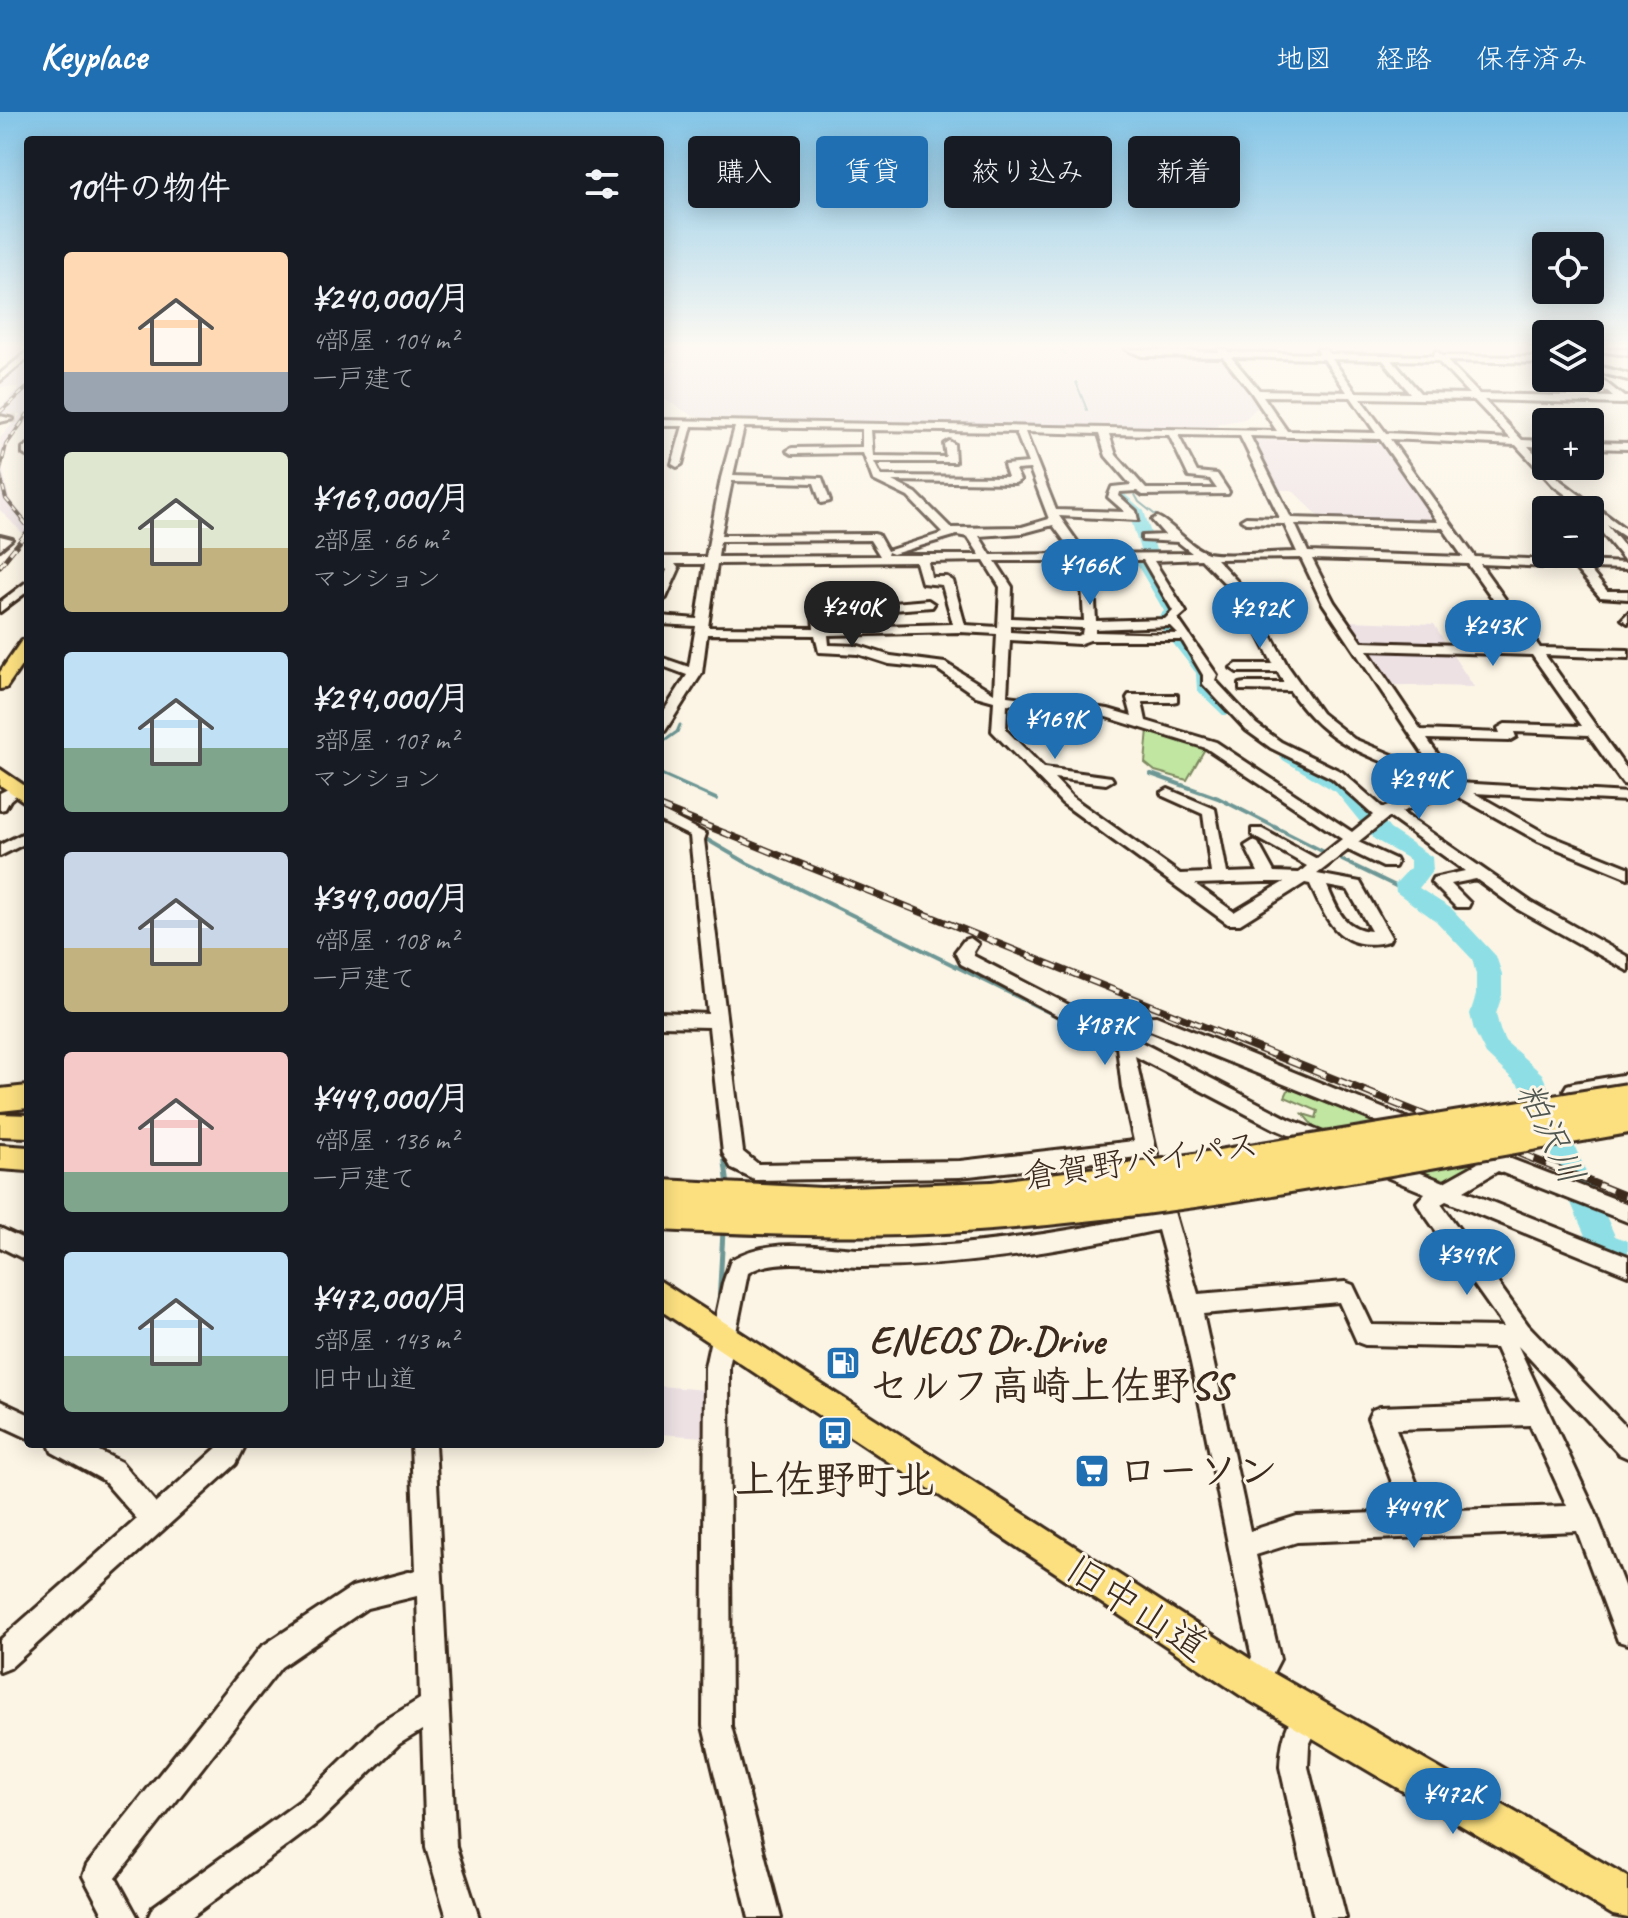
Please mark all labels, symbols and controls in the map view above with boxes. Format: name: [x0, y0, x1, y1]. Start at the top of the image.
text: Keyplace: [40, 33, 147, 80]
text: 地図: [1276, 41, 1332, 76]
text: 経路: [1376, 41, 1432, 76]
text: 保存済み: [1476, 41, 1588, 76]
chip: 購入: [688, 136, 800, 208]
chip: 賃貸: [816, 136, 928, 208]
chip: 絞り込み: [944, 136, 1112, 208]
chip: 新着: [1128, 136, 1240, 208]
icon: filters: [580, 162, 624, 206]
text: 10件の物件: [64, 166, 231, 209]
map controls: [1532, 232, 1604, 568]
button: locate: [1532, 232, 1604, 304]
text: ¥240,000/月: [312, 276, 471, 319]
icon: home: [128, 284, 224, 380]
button: layers: [1532, 320, 1604, 392]
text: 4部屋 · 104 m²: [312, 324, 457, 357]
text: 一戸建て: [312, 362, 416, 395]
button: +: [1532, 408, 1604, 480]
text: ¥169,000/月: [312, 476, 471, 519]
icon: home: [128, 484, 224, 580]
button: −: [1532, 496, 1604, 568]
text: 2部屋 · 66 m²: [312, 524, 446, 557]
pin: ¥166K: [1034, 539, 1146, 607]
text: ¥166K: [1059, 548, 1121, 581]
text: マンション: [312, 562, 441, 595]
pin: ¥240K: [796, 581, 908, 649]
pin: ¥292K: [1204, 582, 1316, 650]
text: ¥240K: [822, 590, 882, 623]
text: ¥292K: [1230, 591, 1290, 624]
pin: ¥243K: [1437, 600, 1549, 668]
text: ¥243K: [1463, 609, 1523, 642]
text: ¥294,000/月: [312, 676, 471, 719]
icon: home: [128, 684, 224, 780]
pin: ¥169K: [999, 693, 1111, 761]
text: ¥169K: [1025, 702, 1085, 735]
text: 3部屋 · 107 m²: [312, 724, 457, 757]
pin: ¥294K: [1363, 753, 1475, 821]
text: マンション: [312, 762, 441, 795]
text: ¥294K: [1389, 762, 1449, 795]
text: ¥349,000/月: [312, 876, 471, 919]
icon: home: [128, 884, 224, 980]
text: 4部屋 · 108 m²: [312, 924, 457, 957]
text: 一戸建て: [312, 962, 416, 995]
pin: ¥187K: [1049, 999, 1161, 1067]
text: ¥187K: [1075, 1008, 1135, 1041]
water label: 粕沢川: [1507, 1074, 1595, 1192]
text: ¥449,000/月: [312, 1076, 471, 1119]
icon: home: [128, 1084, 224, 1180]
street label: 倉賀野バイパス: [1020, 1122, 1262, 1198]
text: 4部屋 · 136 m²: [312, 1124, 457, 1157]
text: 一戸建て: [312, 1162, 416, 1195]
pin: ¥349K: [1411, 1229, 1523, 1297]
text: ¥349K: [1437, 1238, 1497, 1271]
text: ¥472,000/月: [312, 1276, 471, 1319]
icon: home: [128, 1284, 224, 1380]
place label: ENEOS Dr.Drive セルフ高崎上佐野SS: [869, 1315, 1236, 1411]
text: 5部屋 · 143 m²: [312, 1324, 457, 1357]
fuel station icon: ENEOS Dr.Drive セルフ高崎上佐野SS: [824, 1344, 862, 1382]
text: 旧中山道: [312, 1362, 416, 1395]
bus stop icon: 上佐野町北: [816, 1414, 854, 1452]
place label: ローソン: [1118, 1446, 1278, 1496]
supermarket icon: ローソン: [1073, 1452, 1111, 1490]
place label: 上佐野町北: [735, 1455, 935, 1505]
pin: ¥449K: [1358, 1482, 1470, 1550]
text: ¥449K: [1384, 1491, 1444, 1524]
street label: 旧中山道: [1056, 1543, 1218, 1673]
pin: ¥472K: [1397, 1768, 1509, 1836]
text: ¥472K: [1423, 1777, 1483, 1810]

